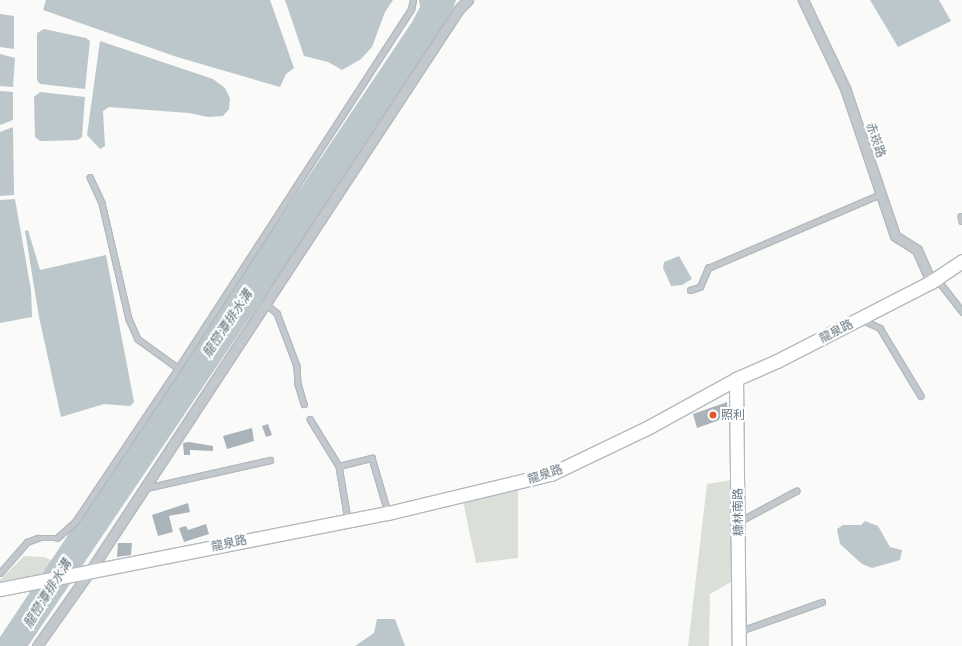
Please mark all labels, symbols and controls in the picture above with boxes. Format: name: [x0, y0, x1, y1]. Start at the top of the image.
street label: 赤崁路: [863, 121, 889, 159]
water label: 龍巒潭排水溝: [200, 287, 256, 361]
street label: 龍泉路: [817, 316, 855, 346]
place label: 照利: [721, 408, 745, 422]
marker: 照利: [708, 410, 718, 420]
street label: 龍泉路: [526, 462, 564, 486]
street label: 糠林南路: [730, 488, 746, 536]
street label: 龍泉路: [210, 532, 248, 554]
water label: 龍巒潭排水溝: [21, 557, 75, 631]

